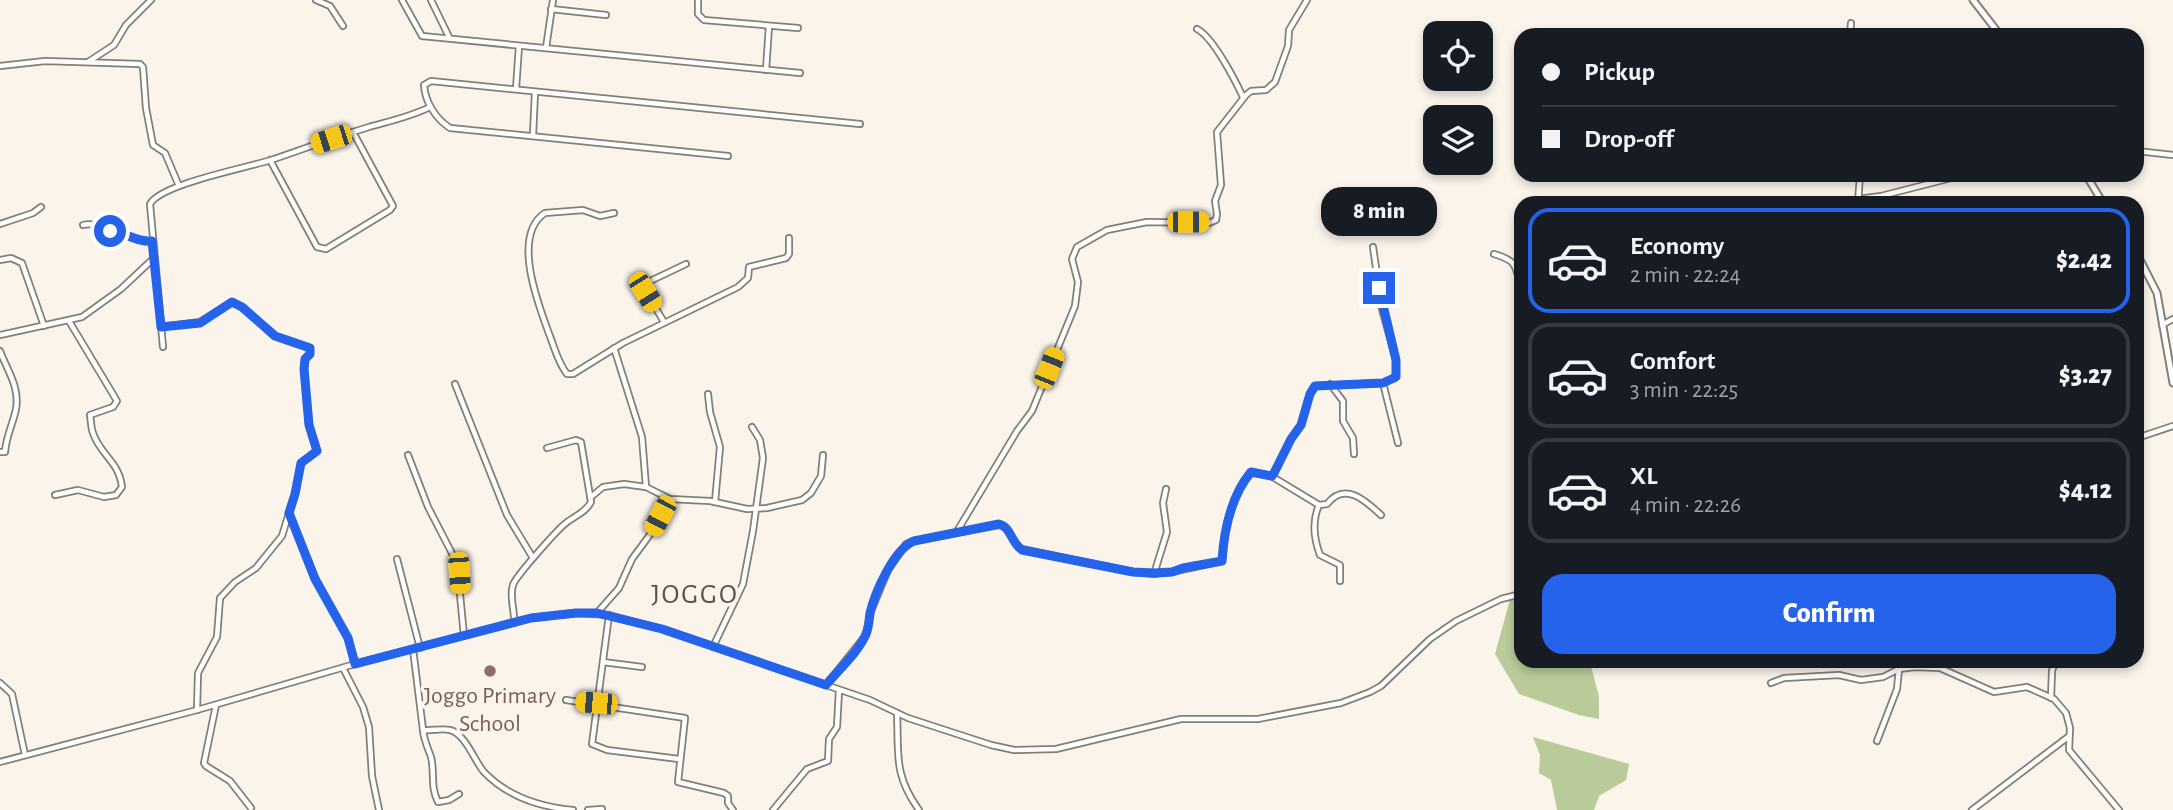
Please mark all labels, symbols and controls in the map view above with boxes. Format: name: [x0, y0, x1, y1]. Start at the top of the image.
map controls: [1423, 21, 1493, 175]
button: locate: [1423, 21, 1493, 91]
text: Pickup: [1584, 59, 1655, 85]
button: layers: [1423, 105, 1493, 175]
car: [308, 123, 355, 155]
text: Drop-off: [1584, 126, 1673, 152]
callout: 8 min: [1321, 187, 1437, 236]
text: 8 min: [1353, 200, 1405, 223]
car: [1168, 212, 1210, 233]
route start: [94, 215, 126, 247]
icon: car: [1546, 229, 1609, 292]
text: Economy: [1630, 233, 1724, 259]
text: $2.42: [2056, 247, 2112, 273]
text: 2 min · 22:24: [1630, 264, 1741, 287]
car: [625, 269, 666, 315]
route end: [1363, 272, 1395, 304]
icon: car: [1546, 344, 1609, 407]
car: [1032, 345, 1067, 391]
text: Comfort: [1630, 348, 1715, 374]
text: $3.27: [2059, 362, 2112, 388]
text: 3 min · 22:25: [1630, 379, 1738, 402]
icon: car: [1546, 459, 1609, 522]
text: XL: [1630, 463, 1657, 489]
text: $4.12: [2059, 477, 2112, 503]
car: [641, 493, 680, 539]
text: 4 min · 22:26: [1630, 494, 1741, 517]
car: [448, 551, 471, 595]
button: Confirm: [1542, 574, 2116, 654]
district label: JOGGO: [651, 581, 739, 609]
marker: Joggo Primary School: [482, 663, 498, 679]
place label: Joggo Primary School: [424, 684, 556, 736]
car: [575, 691, 618, 715]

